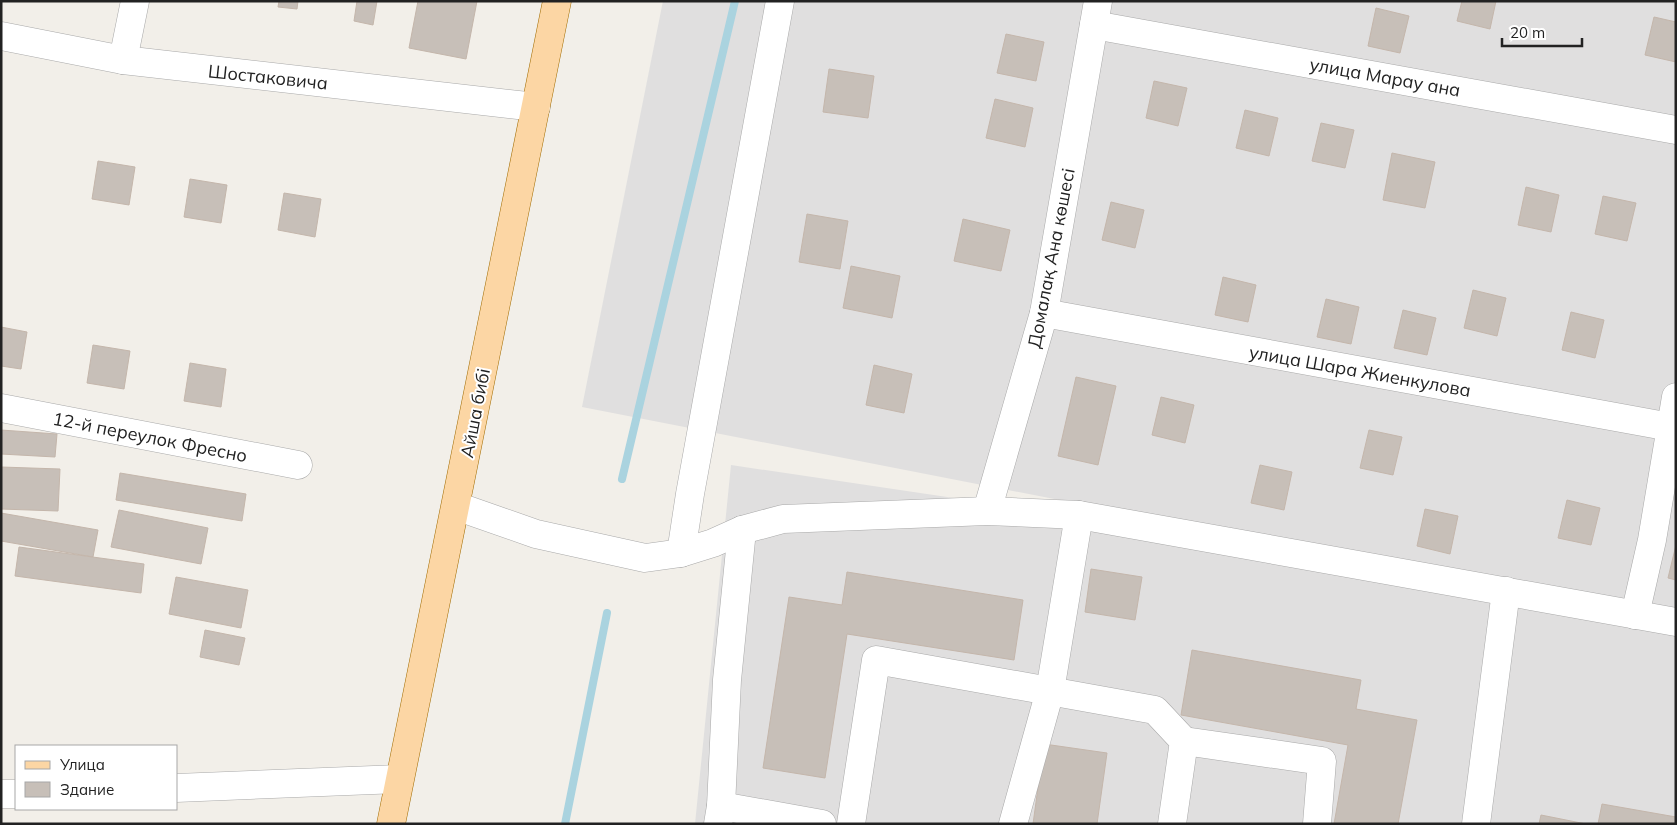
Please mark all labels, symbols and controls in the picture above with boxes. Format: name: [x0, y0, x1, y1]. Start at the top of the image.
scale bar: [1502, 15, 1582, 47]
text: 20 m: [1510, 23, 1545, 42]
street label: улица Марау ана: [1308, 52, 1462, 102]
street label: Шостаковича: [207, 59, 329, 95]
street label: Домалақ Ана көшесі: [1022, 166, 1080, 350]
street label: улица Шара Жиенкулова: [1247, 340, 1473, 402]
street label: Айша бибі: [455, 366, 495, 460]
street label: 12-й переулок Фресно: [51, 407, 249, 467]
legend: [15, 745, 178, 810]
text: Улица: [59, 755, 105, 774]
text: Здание: [60, 780, 114, 799]

